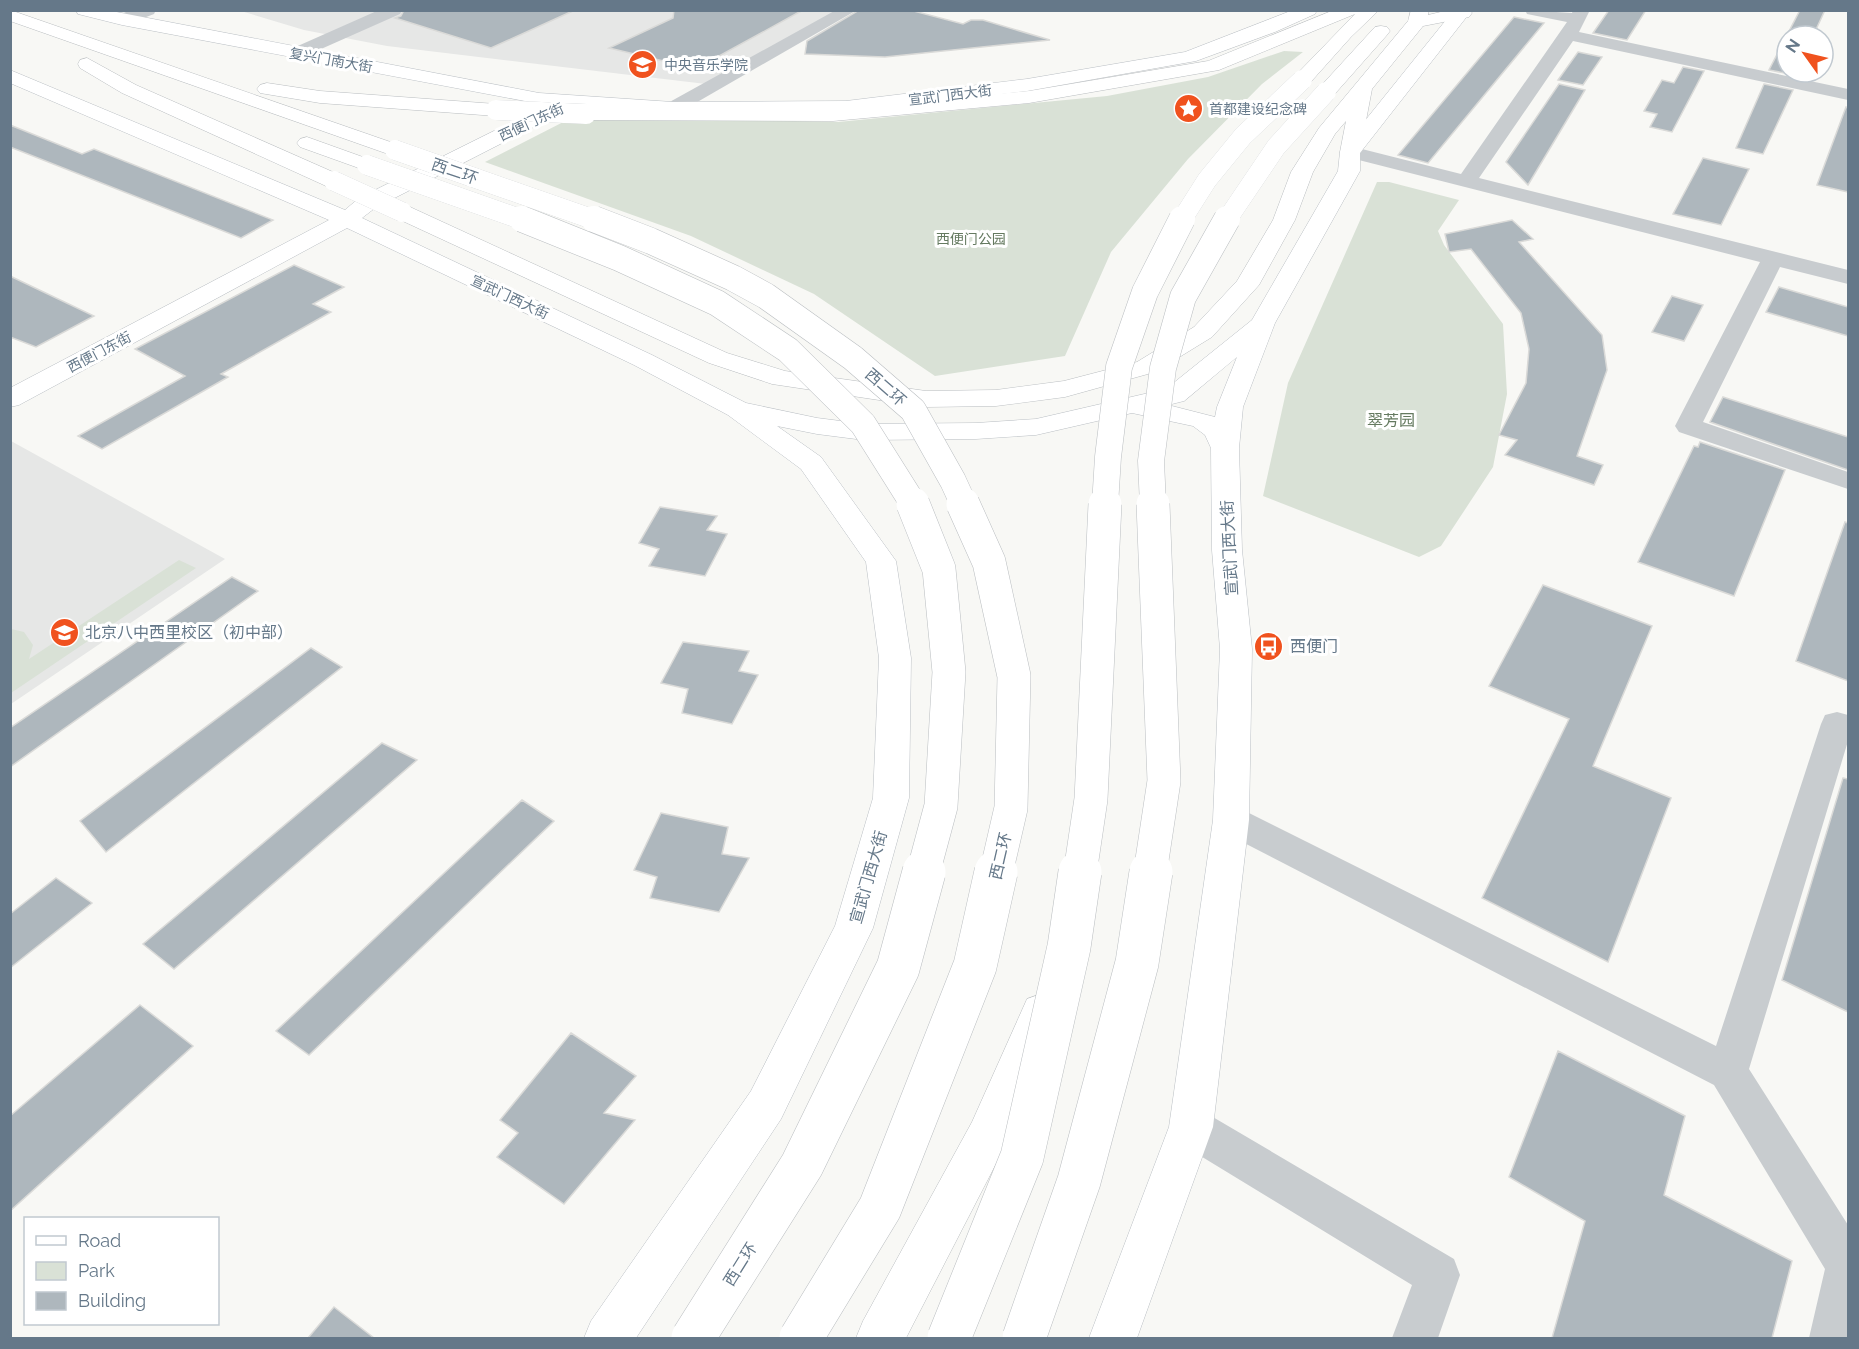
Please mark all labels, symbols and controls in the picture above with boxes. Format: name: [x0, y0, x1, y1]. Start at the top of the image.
north arrow: [1775, 24, 1835, 84]
text: N: [1782, 36, 1804, 56]
street label: 复兴门南大街: [288, 45, 374, 75]
school or university icon: 中央音乐学院: [627, 49, 659, 81]
place label: 中央音乐学院: [664, 57, 748, 73]
street label: 宣武门西大街: [907, 82, 993, 108]
place icon: 首都建设纪念碑: [1172, 93, 1204, 125]
street label: 西便门东街: [496, 100, 566, 144]
place label: 首都建设纪念碑: [1209, 101, 1307, 117]
street label: 西二环: [429, 155, 481, 188]
park label: 西便门公园: [936, 231, 1006, 247]
street label: 宣武门西大街: [469, 272, 551, 322]
street label: 西便门东街: [64, 329, 134, 375]
street label: 西二环: [861, 364, 910, 410]
park label: 翠芳园: [1367, 411, 1415, 430]
street label: 宣武门西大街: [1217, 500, 1241, 596]
school or university icon: 北京八中西里校区（初中部）: [48, 616, 80, 648]
place label: 北京八中西里校区（初中部）: [85, 623, 293, 642]
bus stop icon: 西便门: [1253, 630, 1285, 662]
place label: 西便门: [1290, 637, 1338, 656]
street label: 宣武门西大街: [846, 828, 891, 926]
street label: 西二环: [986, 831, 1015, 882]
legend: [24, 1217, 219, 1325]
text: Road: [78, 1230, 121, 1251]
street label: 西二环: [720, 1239, 761, 1290]
text: Park: [78, 1260, 115, 1281]
text: Building: [78, 1290, 146, 1311]

